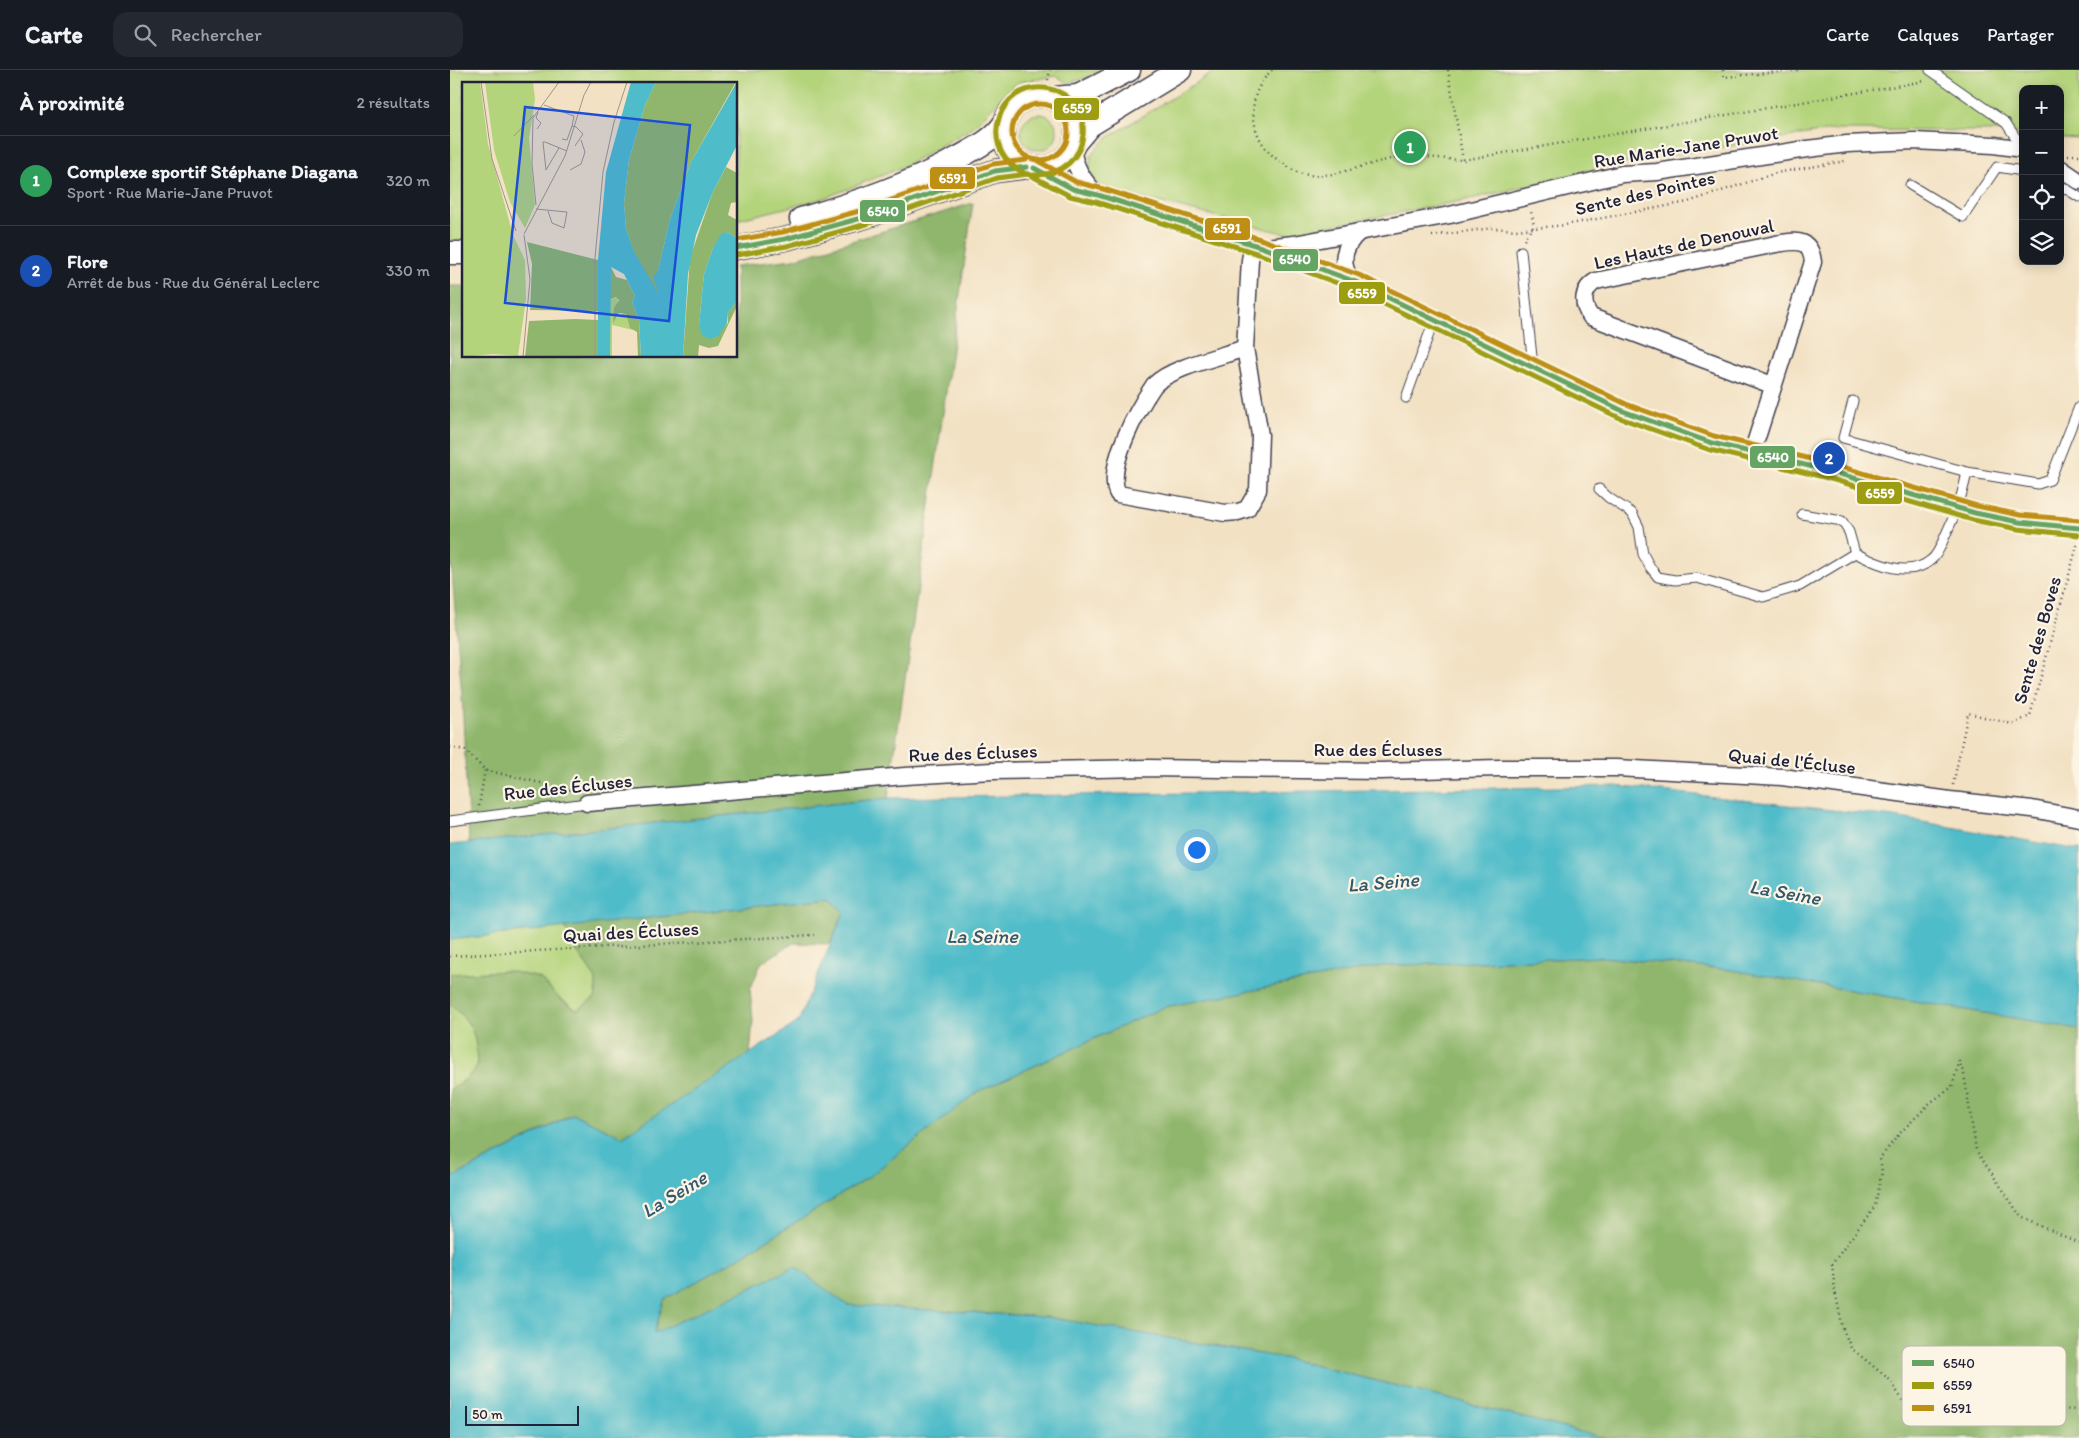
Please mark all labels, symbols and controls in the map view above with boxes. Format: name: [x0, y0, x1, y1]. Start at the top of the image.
search box: [113, 12, 463, 57]
text: Carte: [25, 20, 83, 49]
icon: search: [131, 21, 159, 49]
text: Rechercher: [171, 23, 262, 46]
text: Carte: [1826, 24, 1869, 46]
text: Calques: [1897, 24, 1959, 46]
text: Partager: [1987, 24, 2054, 46]
inset map: [462, 82, 738, 358]
map controls: [2019, 85, 2064, 265]
button: +: [2019, 85, 2064, 130]
text: À proximité: [20, 90, 125, 115]
text: 2 résultats: [356, 93, 430, 112]
line badge: 6559: [1053, 97, 1100, 121]
text: 6559: [1062, 100, 1092, 117]
street label: Rue Marie-Jane Pruvot: [1592, 121, 1780, 173]
pin: 1: [1394, 128, 1426, 166]
button: −: [2019, 130, 2064, 175]
text: Complexe sportif Stéphane Diagana: [67, 160, 358, 183]
line badge: 6591: [929, 166, 976, 190]
street label: Sente des Pointes: [1573, 166, 1717, 220]
text: 6591: [939, 170, 968, 187]
text: 1: [32, 171, 40, 190]
text: 320 m: [386, 171, 430, 190]
button: locate: [2019, 175, 2064, 220]
text: Sport · Rue Marie-Jane Pruvot: [67, 183, 273, 202]
line badge: 6540: [859, 199, 906, 223]
text: 6540: [867, 203, 899, 220]
street label: Les Hauts de Denouval: [1592, 214, 1777, 274]
line badge: 6591: [1204, 217, 1251, 241]
text: 6591: [1213, 220, 1242, 237]
button: layers: [2019, 220, 2064, 265]
line badge: 6540: [1272, 248, 1319, 272]
text: Flore: [67, 250, 108, 273]
text: 6540: [1279, 251, 1311, 268]
text: 2: [32, 261, 40, 280]
text: 330 m: [386, 261, 430, 280]
text: Arrêt de bus · Rue du Général Leclerc: [67, 273, 320, 292]
line badge: 6559: [1338, 281, 1386, 305]
text: 6559: [1347, 285, 1377, 302]
pin: 2: [1813, 439, 1845, 477]
line badge: 6540: [1749, 445, 1796, 469]
text: 6540: [1757, 449, 1789, 466]
line badge: 6559: [1856, 481, 1903, 505]
text: 6559: [1865, 485, 1895, 502]
street label: Sente des Boves: [2008, 574, 2066, 706]
street label: Rue des Écluses: [1314, 738, 1442, 761]
street label: Rue des Écluses: [908, 739, 1038, 767]
street label: Quai de l'Écluse: [1727, 743, 1857, 779]
street label: Rue des Écluses: [503, 769, 633, 805]
your location: [1184, 837, 1210, 863]
water label: La Seine: [1346, 867, 1421, 897]
water label: La Seine: [1748, 874, 1824, 910]
street label: Quai des Écluses: [562, 917, 700, 947]
water label: La Seine: [946, 924, 1019, 948]
water label: La Seine: [637, 1165, 712, 1223]
legend: [1902, 1346, 2066, 1426]
text: 6540: [1943, 1355, 1975, 1372]
text: 6559: [1943, 1377, 1972, 1394]
text: 6591: [1943, 1400, 1972, 1417]
scale bar: [465, 1403, 579, 1426]
text: 50 m: [472, 1406, 503, 1423]

